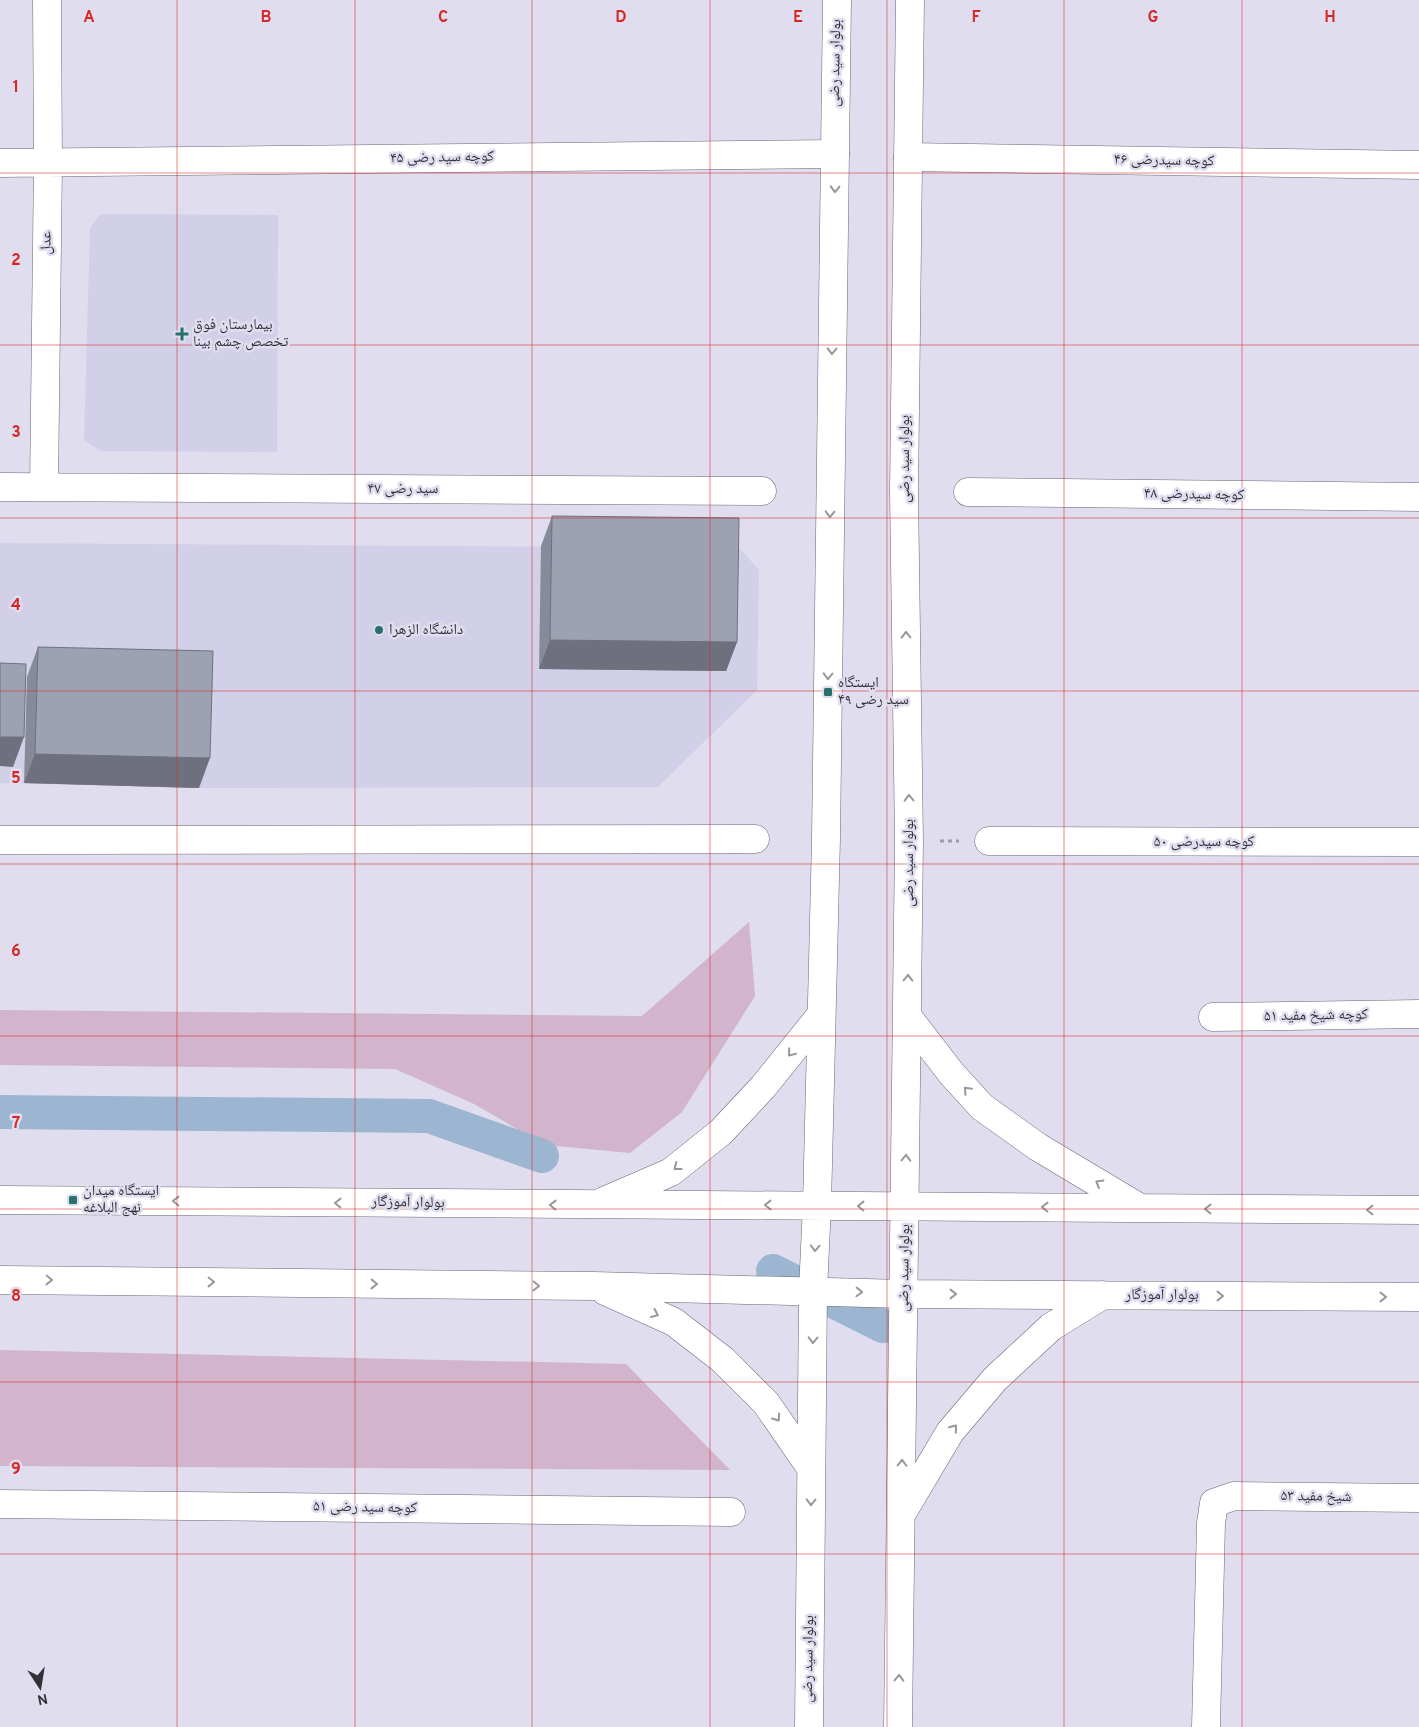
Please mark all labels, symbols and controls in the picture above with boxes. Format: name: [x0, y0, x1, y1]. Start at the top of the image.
text: A: [83, 8, 95, 28]
text: B: [260, 8, 272, 28]
text: C: [438, 8, 448, 28]
text: D: [615, 8, 627, 28]
text: E: [793, 8, 803, 28]
text: F: [971, 8, 981, 28]
text: G: [1148, 8, 1158, 28]
text: H: [1324, 8, 1336, 28]
street label: بولوار سید رضی: [826, 19, 846, 107]
text: 1: [13, 78, 19, 98]
street label: کوچه سید رضی ۴۵: [390, 148, 494, 168]
street label: کوچه سیدرضی ۴۶: [1114, 151, 1214, 171]
one-way arrow: [830, 185, 840, 193]
street label: عدل: [37, 231, 57, 255]
text: 2: [11, 251, 21, 271]
place label: بیمارستان فوق تخصص چشم بینا: [193, 316, 289, 352]
marker: بیمارستان فوق تخصص چشم بینا: [175, 327, 189, 341]
one-way arrow: [827, 347, 838, 355]
street label: بولوار سید رضی: [896, 415, 915, 503]
text: 3: [11, 423, 21, 443]
street label: سید رضی ۴۷: [368, 480, 439, 499]
street label: کوچه سیدرضی ۴۸: [1144, 485, 1244, 505]
one-way arrow: [825, 510, 835, 518]
text: 4: [11, 596, 21, 616]
place label: دانشگاه الزهرا: [389, 621, 463, 640]
marker: دانشگاه الزهرا: [373, 624, 385, 636]
one-way arrow: [901, 631, 912, 639]
one-way arrow: [823, 672, 833, 680]
place label: ایستگاه سید رضی ۴۹: [838, 674, 909, 710]
marker: ایستگاه سید رضی ۴۹: [822, 686, 834, 698]
text: 5: [11, 769, 21, 789]
one-way arrow: [904, 793, 914, 801]
street label: بولوار سید رضی: [900, 819, 919, 907]
street label: کوچه سیدرضی ۵۰: [1154, 833, 1254, 852]
text: 6: [11, 942, 21, 962]
one-way arrow: [903, 973, 913, 981]
street label: کوچه شیخ مفید ۵۱: [1264, 1006, 1368, 1026]
one-way arrow: [788, 1047, 796, 1056]
one-way arrow: [964, 1087, 973, 1096]
text: 7: [12, 1114, 20, 1134]
one-way arrow: [901, 1153, 911, 1161]
one-way arrow: [673, 1162, 682, 1171]
one-way arrow: [1096, 1180, 1105, 1190]
place label: ایستگاه میدان نهج البلاغه: [83, 1182, 159, 1218]
street label: بولوار آموزگار: [370, 1193, 445, 1213]
marker: ایستگاه میدان نهج البلاغه: [67, 1194, 79, 1206]
one-way arrow: [171, 1196, 179, 1206]
one-way arrow: [334, 1198, 342, 1208]
one-way arrow: [549, 1200, 556, 1210]
one-way arrow: [764, 1200, 772, 1210]
one-way arrow: [857, 1201, 865, 1211]
one-way arrow: [1041, 1202, 1049, 1213]
one-way arrow: [1204, 1204, 1212, 1214]
one-way arrow: [1366, 1205, 1374, 1215]
street label: بولوار سید رضی: [895, 1224, 915, 1312]
one-way arrow: [810, 1244, 820, 1252]
one-way arrow: [45, 1275, 53, 1286]
one-way arrow: [208, 1277, 215, 1287]
one-way arrow: [370, 1279, 378, 1289]
one-way arrow: [532, 1281, 540, 1291]
street label: بولوار آموزگار: [1124, 1286, 1199, 1305]
text: 8: [11, 1287, 21, 1307]
one-way arrow: [855, 1287, 863, 1298]
one-way arrow: [950, 1289, 957, 1299]
one-way arrow: [1217, 1291, 1225, 1301]
one-way arrow: [1380, 1292, 1387, 1302]
one-way arrow: [650, 1307, 659, 1318]
one-way arrow: [808, 1336, 818, 1344]
one-way arrow: [771, 1413, 780, 1422]
one-way arrow: [948, 1425, 956, 1434]
one-way arrow: [897, 1459, 907, 1467]
text: 9: [11, 1460, 21, 1480]
street label: شیخ مفید ۵۳: [1280, 1487, 1352, 1507]
street label: کوچه سید رضی ۵۱: [313, 1498, 417, 1518]
one-way arrow: [806, 1499, 816, 1507]
street label: بولوار سید رضی: [799, 1615, 819, 1703]
north arrow: [15, 1662, 65, 1712]
one-way arrow: [894, 1674, 904, 1682]
text: N: [36, 1689, 49, 1708]

